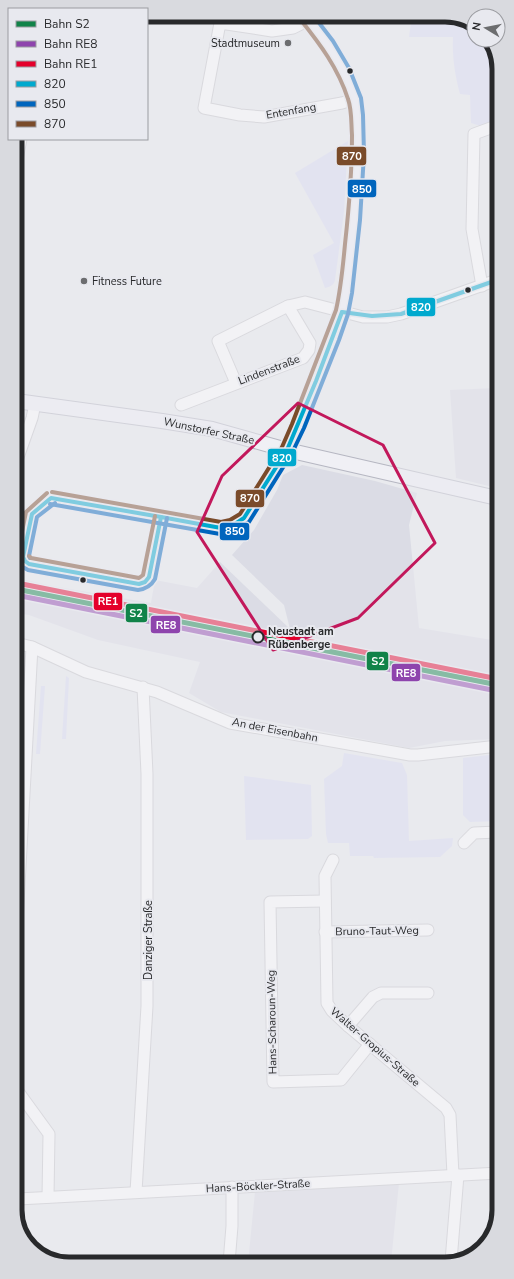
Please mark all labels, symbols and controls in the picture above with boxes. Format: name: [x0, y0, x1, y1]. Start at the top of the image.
legend: [8, 8, 148, 140]
north arrow: [466, 8, 506, 48]
text: Bahn S2: [44, 16, 90, 32]
text: N: [469, 21, 485, 32]
text: Bahn RE8: [44, 36, 97, 52]
place label: Stadtmuseum: [211, 36, 280, 51]
marker: Stadtmuseum: [283, 38, 293, 48]
text: Bahn RE1: [44, 56, 97, 72]
unlabelled marker: [345, 66, 355, 76]
text: 820: [44, 76, 66, 92]
text: 850: [44, 96, 66, 112]
street label: Entenfang: [265, 99, 317, 123]
text: 870: [44, 116, 66, 132]
line badge: 870: [336, 146, 367, 166]
text: 870: [342, 149, 362, 164]
line badge: 850: [347, 179, 377, 198]
text: 850: [352, 182, 372, 197]
place label: Fitness Future: [92, 274, 162, 289]
marker: Fitness Future: [79, 276, 89, 286]
unlabelled marker: [463, 285, 473, 295]
line badge: 820: [406, 297, 436, 317]
text: 820: [411, 300, 431, 315]
street label: Lindenstraße: [236, 351, 302, 389]
street label: Wunstorfer Straße: [162, 414, 256, 448]
line badge: 820: [267, 448, 297, 467]
text: 820: [272, 451, 292, 466]
line badge: 870: [235, 489, 265, 508]
text: 870: [240, 491, 260, 506]
line badge: 850: [219, 522, 250, 541]
text: 850: [225, 524, 245, 539]
unlabelled marker: [78, 575, 88, 585]
line badge: RE1: [93, 592, 123, 611]
text: RE1: [98, 594, 118, 609]
line badge: S2: [125, 603, 148, 623]
text: S2: [129, 606, 143, 621]
line badge: RE8: [150, 615, 181, 634]
text: RE8: [156, 618, 177, 633]
place label: Neustadt am Rübenberge: [268, 624, 334, 652]
marker: Neustadt am Rübenberge: [251, 630, 265, 644]
line badge: S2: [366, 651, 389, 671]
text: S2: [371, 654, 385, 669]
line badge: RE8: [391, 663, 421, 682]
text: RE8: [396, 666, 417, 681]
street label: An der Eisenbahn: [231, 714, 319, 746]
street label: Danziger Straße: [141, 900, 156, 980]
street label: Bruno-Taut-Weg: [335, 923, 419, 939]
street label: Hans-Scharoun-Weg: [264, 970, 280, 1074]
street label: Walter-Gropius-Straße: [327, 1004, 423, 1090]
street label: Hans-Böckler-Straße: [205, 1176, 311, 1196]

